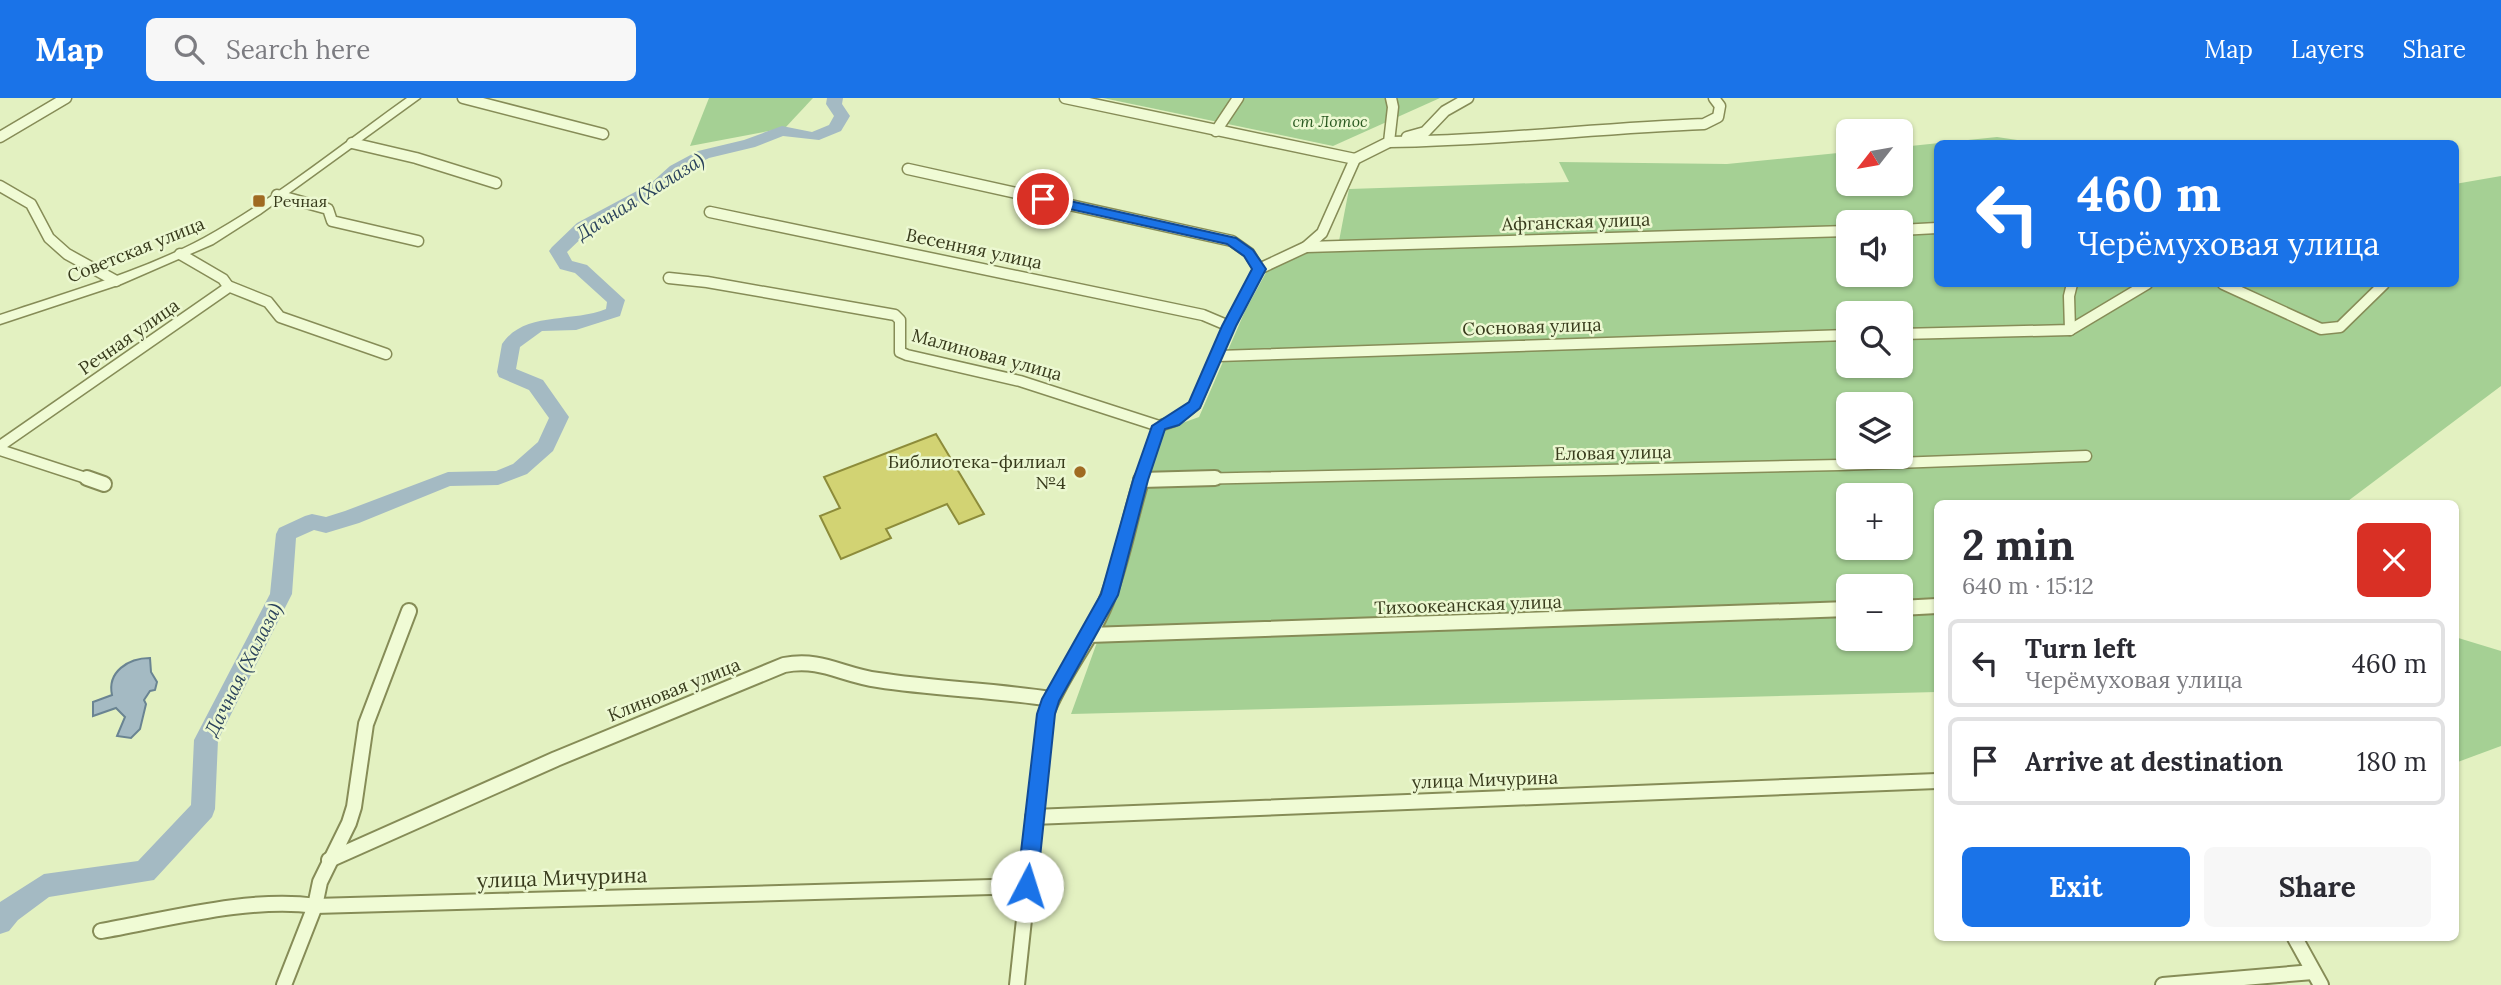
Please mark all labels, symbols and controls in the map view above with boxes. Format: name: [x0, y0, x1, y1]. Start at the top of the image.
search box: [146, 18, 636, 81]
text: Map: [35, 28, 104, 70]
icon: search: [170, 30, 208, 68]
text: Search here: [226, 33, 370, 66]
text: Map: [2204, 34, 2253, 65]
text: Layers: [2291, 34, 2364, 65]
text: Share: [2402, 34, 2466, 65]
park label: ст Лотос: [1292, 111, 1368, 131]
north arrow: [1836, 119, 1913, 196]
map controls: [1836, 119, 1913, 651]
water label: Дачная (Халаза): [571, 147, 709, 246]
text: 460 m: [2077, 162, 2221, 224]
icon: left: [1962, 168, 2053, 259]
pin: [1013, 169, 1073, 229]
icon: arrive: [1024, 180, 1062, 218]
place label: Речная: [273, 191, 327, 211]
marker: Речная: [251, 193, 267, 209]
street label: Афганская улица: [1500, 207, 1651, 236]
button: sound: [1836, 210, 1913, 287]
street label: Советская улица: [64, 212, 208, 288]
street label: Весенняя улица: [904, 223, 1044, 274]
text: Черёмуховая улица: [2077, 223, 2380, 264]
street label: Речная улица: [74, 293, 183, 380]
button: search: [1836, 301, 1913, 378]
street label: Сосновая улица: [1462, 313, 1602, 340]
street label: Малиновая улица: [910, 323, 1065, 386]
button: layers: [1836, 392, 1913, 469]
street label: Еловая улица: [1554, 440, 1672, 465]
place label: Библиотека-филиал №4: [888, 450, 1066, 494]
marker: Библиотека-филиал №4: [1072, 464, 1088, 480]
button: +: [1836, 483, 1913, 560]
text: 2 min: [1962, 518, 2075, 572]
button: close: [2357, 523, 2431, 597]
text: 640 m · 15:12: [1962, 571, 2094, 600]
button: −: [1836, 574, 1913, 651]
street label: Тихоокеанская улица: [1374, 590, 1562, 619]
water label: Дачная (Халаза): [199, 598, 288, 741]
text: Turn left: [2025, 632, 2136, 665]
icon: left: [1966, 644, 2004, 682]
text: 460 m: [2352, 647, 2427, 680]
street label: Клиновая улица: [604, 652, 743, 727]
text: Черёмуховая улица: [2025, 665, 2243, 694]
icon: arrive: [1966, 742, 2004, 780]
text: Arrive at destination: [2025, 745, 2283, 778]
text: 180 m: [2357, 745, 2427, 778]
street label: улица Мичурина: [1411, 765, 1558, 794]
button: Exit: [1962, 847, 2190, 927]
button: Share: [2204, 847, 2431, 927]
position arrow: [990, 849, 1064, 923]
street label: улица Мичурина: [476, 861, 648, 894]

